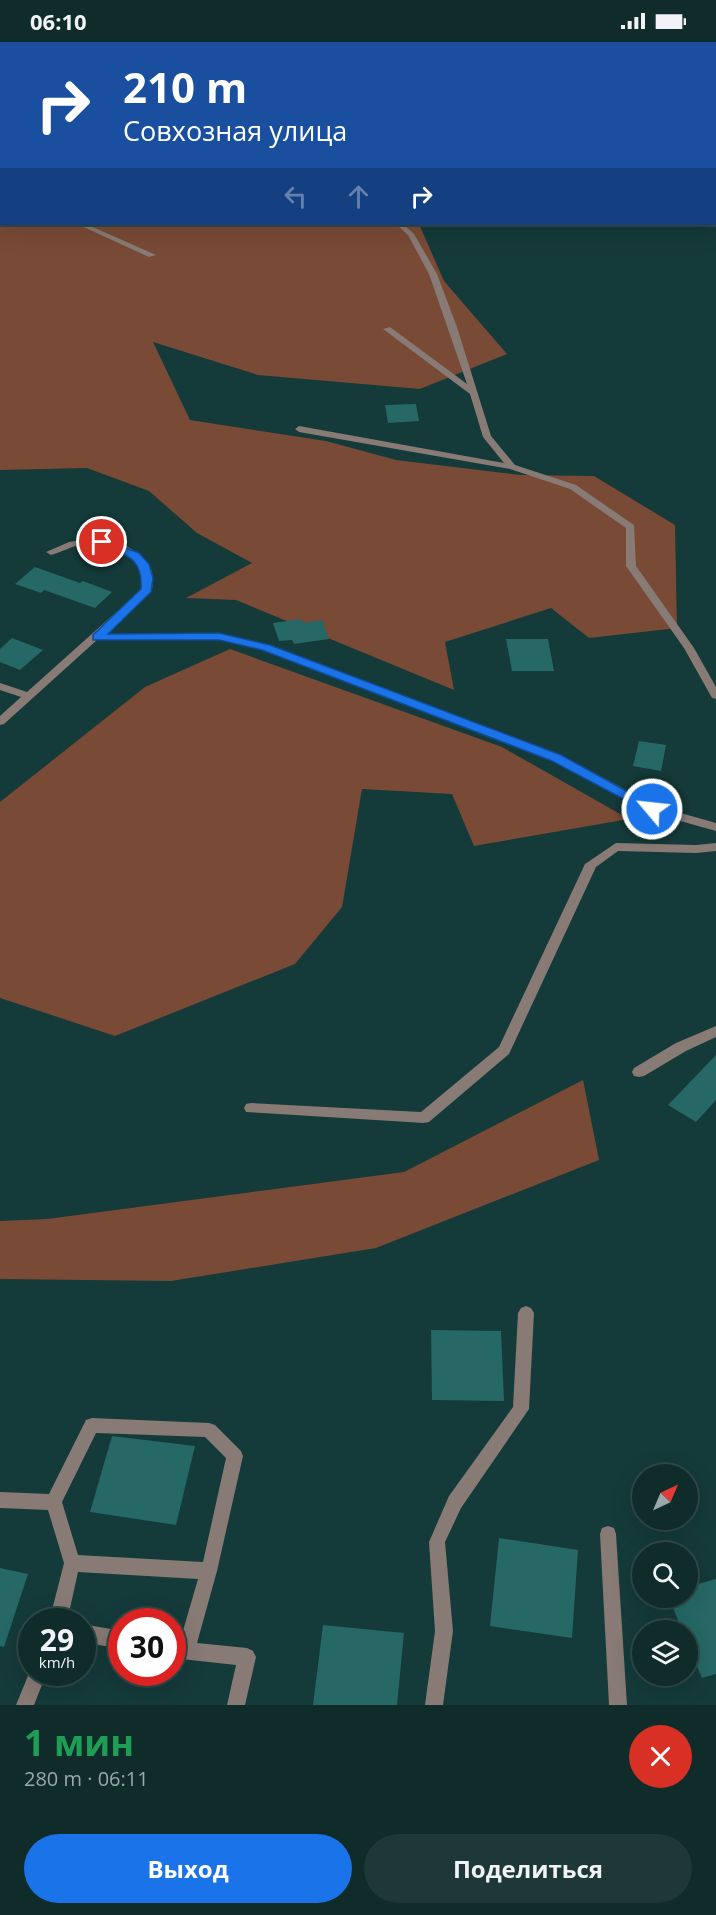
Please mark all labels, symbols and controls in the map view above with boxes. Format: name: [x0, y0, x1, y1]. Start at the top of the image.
text: 06:10: [30, 6, 87, 36]
text: 210 m: [123, 58, 247, 115]
icon: right: [24, 66, 102, 144]
text: Совхозная улица: [123, 112, 347, 149]
icon: left: [279, 180, 312, 213]
icon: ahead: [342, 180, 375, 213]
icon: right: [405, 180, 438, 213]
pin: [76, 516, 127, 567]
icon: arrive: [85, 525, 118, 558]
position arrow: [620, 777, 684, 841]
north arrow: [632, 1464, 698, 1530]
map controls: [632, 1464, 698, 1686]
button: search: [632, 1542, 698, 1608]
speed limit sign: 30: [108, 1608, 186, 1686]
text: 29: [40, 1619, 74, 1660]
button: layers: [632, 1620, 698, 1686]
text: km/h: [39, 1652, 75, 1672]
text: 1 мин: [24, 1718, 134, 1767]
button: close: [629, 1725, 692, 1788]
text: 280 m · 06:11: [24, 1765, 149, 1792]
button: Выход: [24, 1834, 352, 1903]
button: Поделиться: [364, 1834, 692, 1903]

